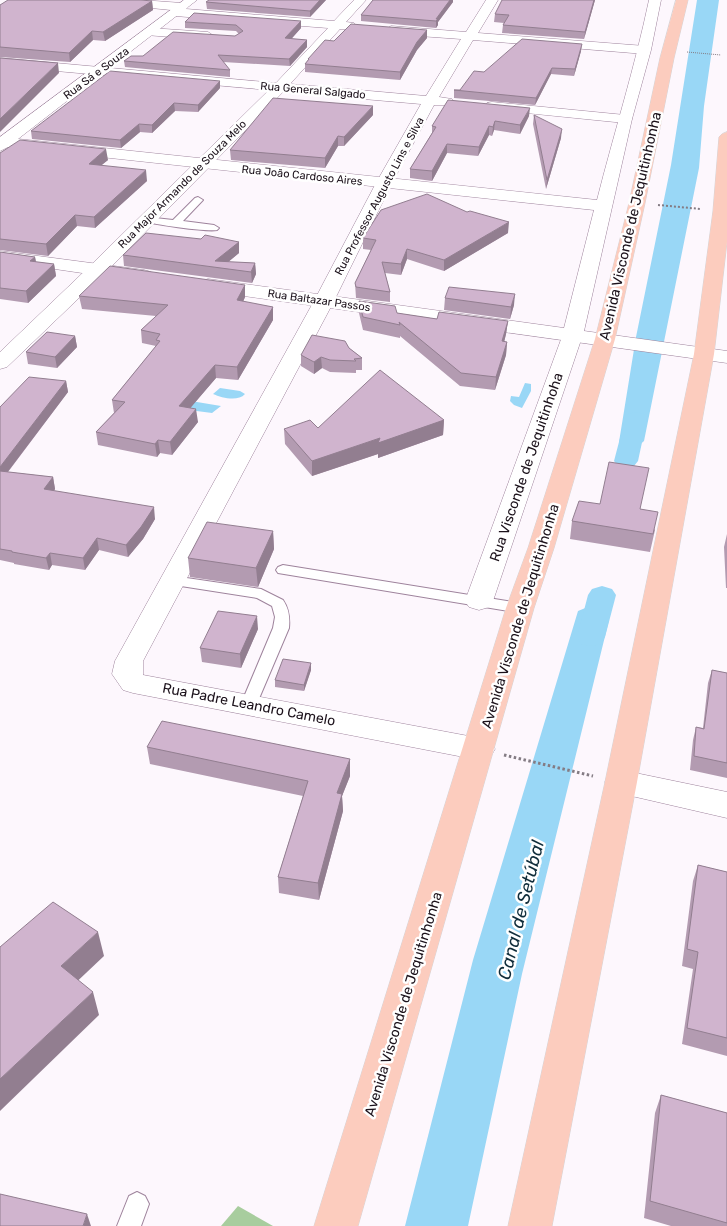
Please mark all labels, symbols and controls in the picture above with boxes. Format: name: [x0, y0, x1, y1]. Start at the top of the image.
street label: Rua Sá e Souza: [61, 45, 132, 102]
street label: Rua General Salgado: [260, 79, 366, 102]
street label: Avenida Visconde de Jequitinhonha: [596, 110, 665, 342]
street label: Rua Professor Augusto Lins e Silva: [332, 115, 427, 277]
street label: Rua Major Armando de Souza Melo: [116, 118, 249, 251]
street label: Rua João Cardoso Aires: [241, 163, 363, 188]
street label: Rua Baltazar Passos: [267, 287, 371, 314]
street label: Rua Visconde de Jequitinhoha: [486, 371, 567, 564]
street label: Avenida Visconde de Jequitinhonha: [478, 502, 563, 730]
street label: Rua Padre Leandro Camelo: [161, 679, 337, 730]
water label: Canal de Setúbal: [493, 838, 549, 982]
street label: Avenida Visconde de Jequitinhonha: [361, 890, 446, 1118]

